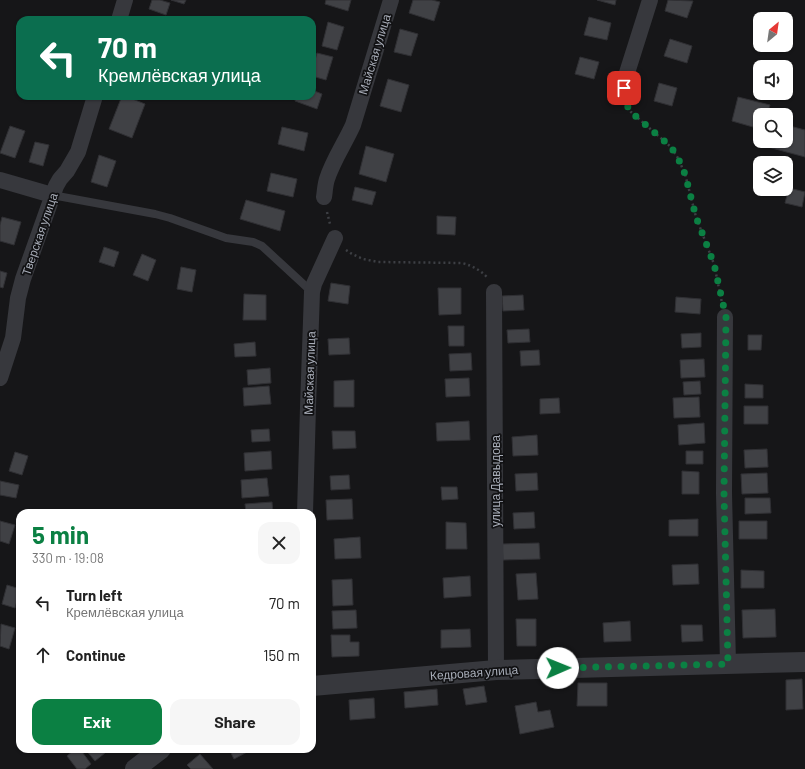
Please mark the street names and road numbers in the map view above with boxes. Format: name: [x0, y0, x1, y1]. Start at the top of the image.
street label: Майская улица: [355, 12, 394, 96]
street label: Тверская улица: [18, 191, 61, 277]
street label: Майская улица: [301, 331, 318, 415]
street label: улица Давыдова: [488, 435, 503, 527]
street label: Кедровая улица: [429, 662, 519, 683]

